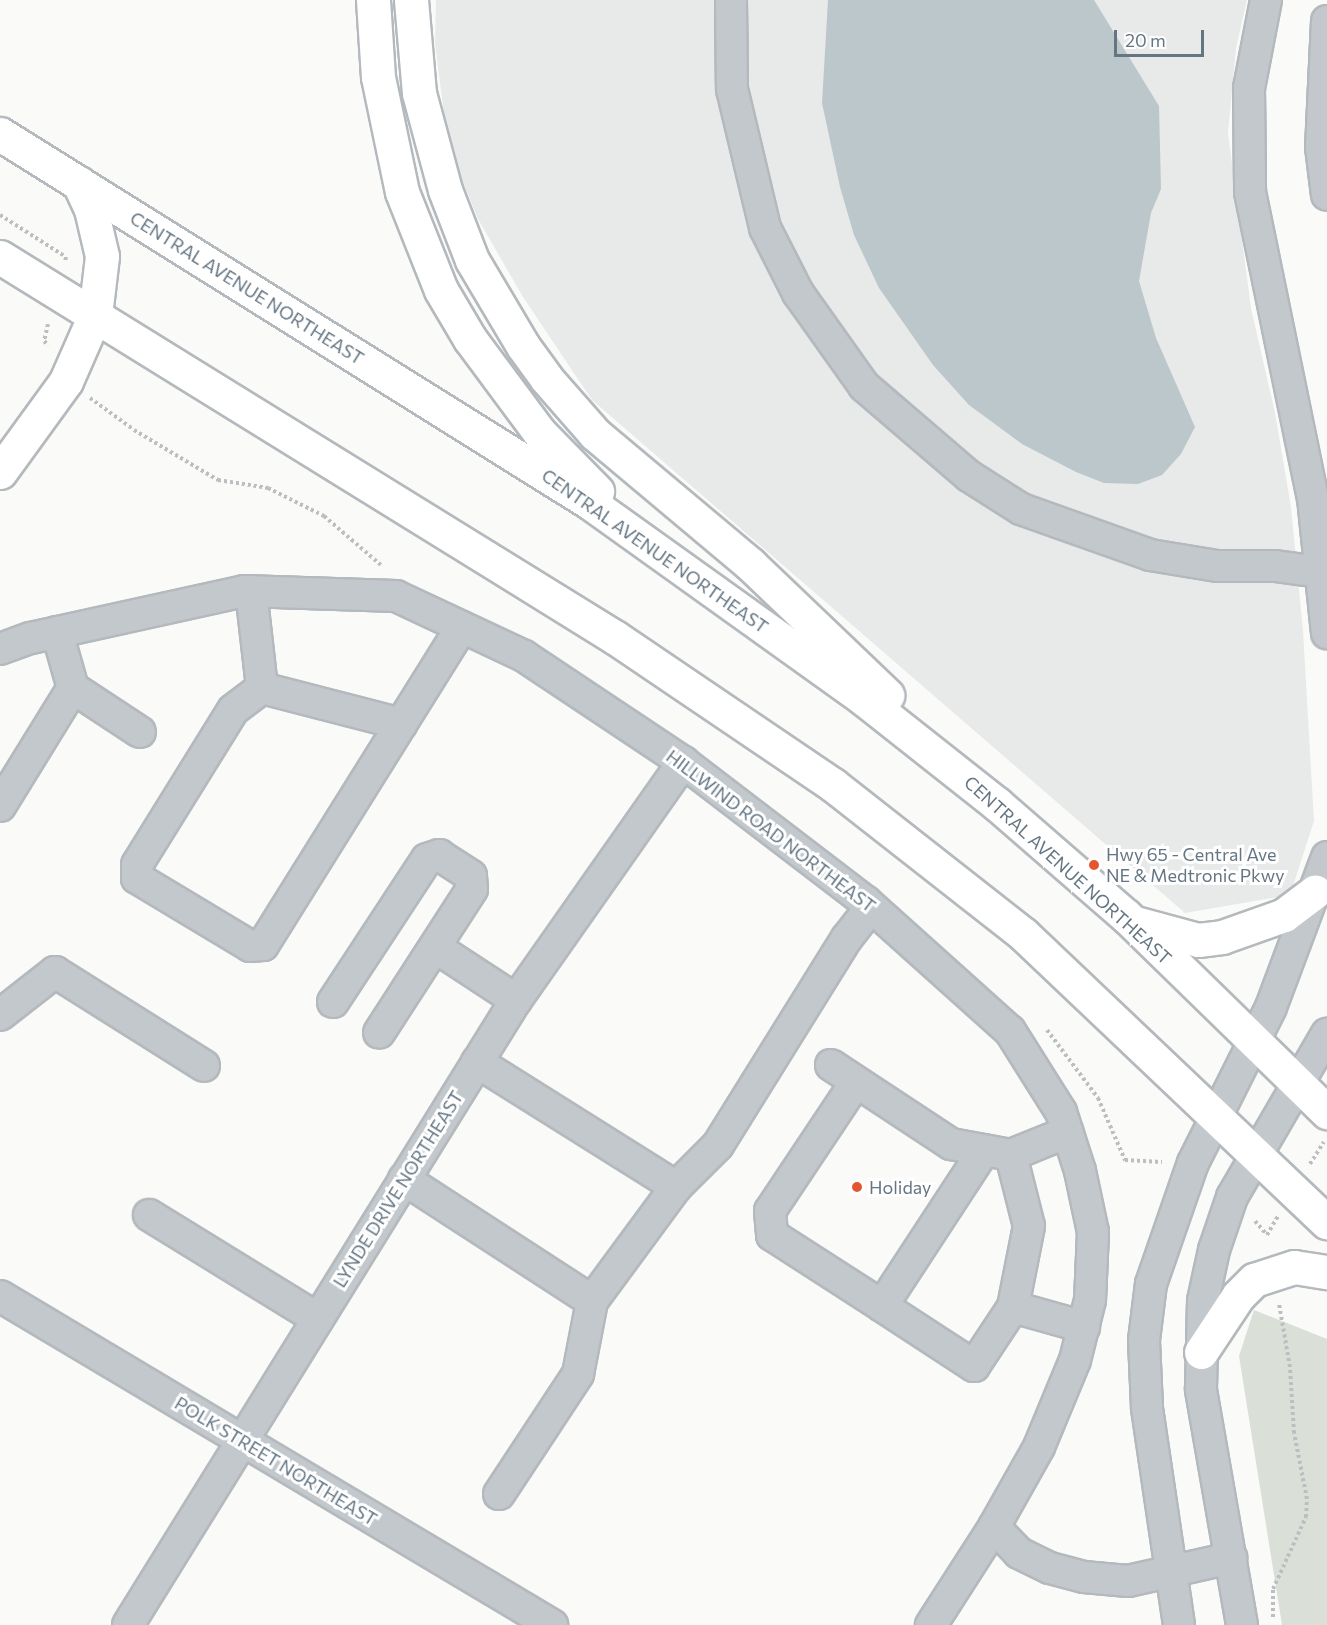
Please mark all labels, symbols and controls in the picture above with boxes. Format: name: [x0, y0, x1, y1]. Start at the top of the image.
scale bar: [1117, 18, 1207, 56]
text: 20 m: [1125, 29, 1166, 51]
street label: CENTRAL AVENUE NORTHEAST: [126, 207, 368, 369]
street label: CENTRAL AVENUE NORTHEAST: [538, 464, 772, 638]
street label: HILLWIND ROAD NORTHEAST: [662, 745, 880, 917]
street label: CENTRAL AVENUE NORTHEAST: [960, 771, 1176, 969]
place label: Hwy 65 - Central Ave NE & Medtronic Pkwy: [1106, 844, 1285, 886]
marker: Hwy 65 - Central Ave NE & Medtronic Pkwy: [1087, 858, 1101, 872]
street label: LYNDE DRIVE NORTHEAST: [328, 1087, 468, 1291]
place label: Holiday: [869, 1176, 931, 1198]
marker: Holiday: [850, 1180, 864, 1194]
street label: POLK STREET NORTHEAST: [171, 1392, 381, 1530]

